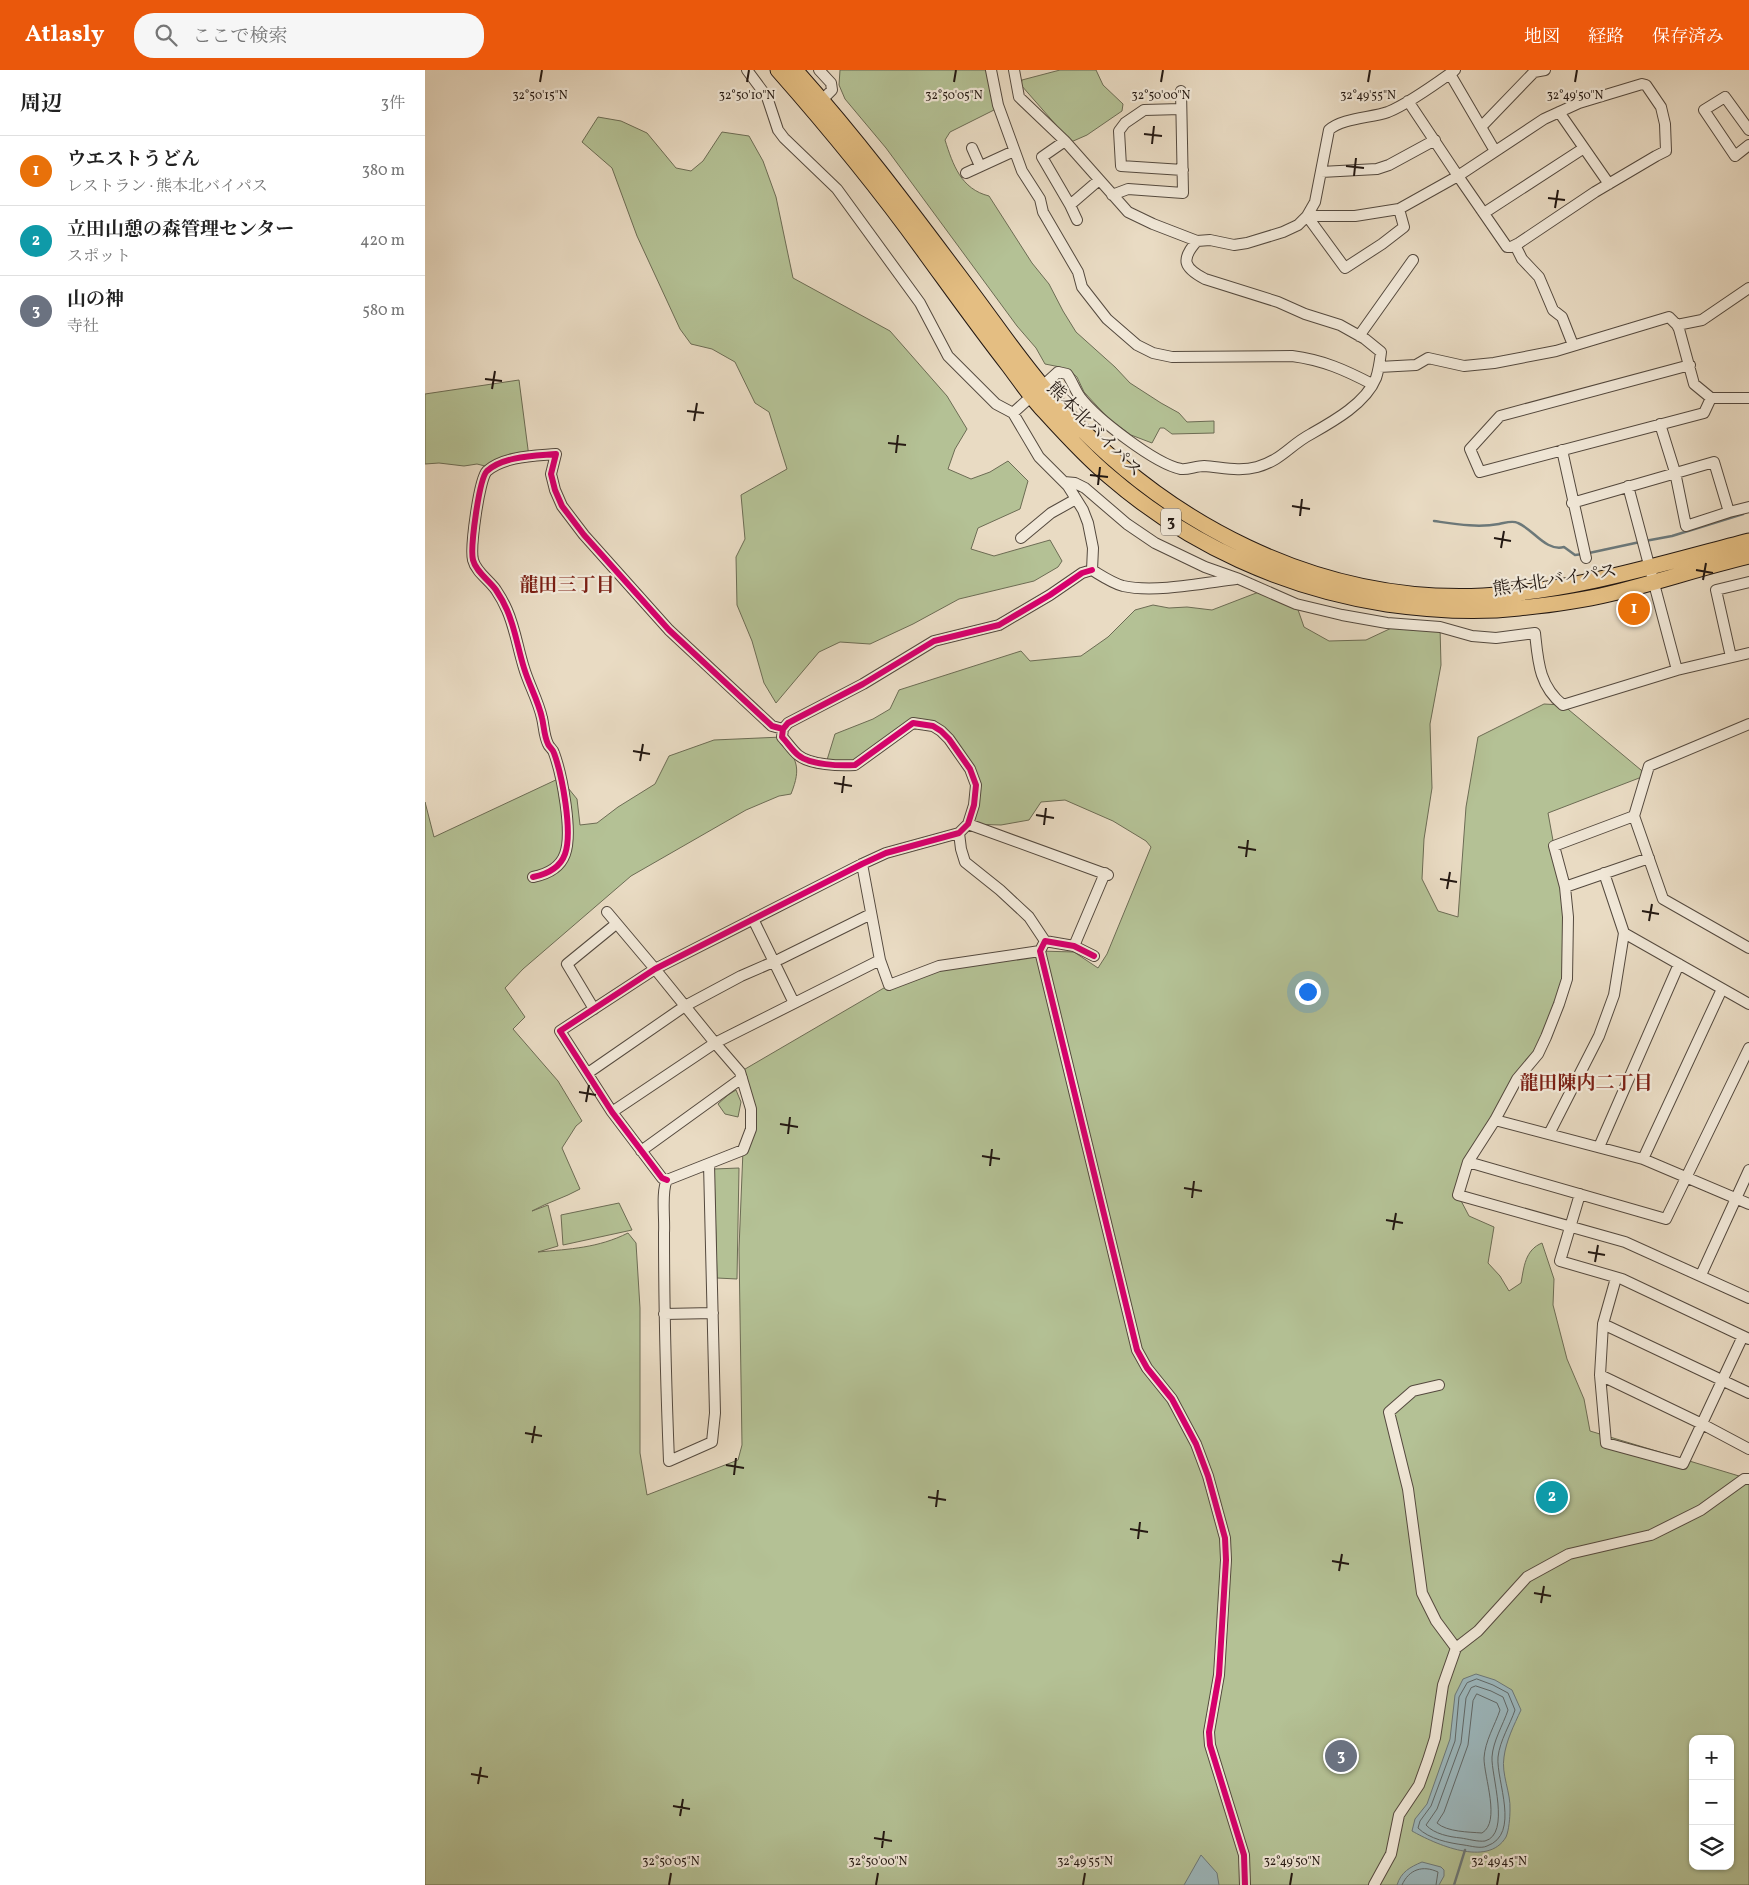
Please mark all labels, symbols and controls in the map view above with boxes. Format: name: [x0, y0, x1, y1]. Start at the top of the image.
search box: [134, 13, 484, 58]
text: Atlasly: [25, 18, 104, 52]
icon: search: [152, 21, 180, 49]
text: ここで検索: [192, 24, 287, 50]
text: 地図: [1524, 25, 1560, 50]
text: 経路: [1588, 25, 1624, 50]
text: 保存済み: [1652, 25, 1724, 50]
text: 32°50'15"N: [512, 88, 568, 104]
text: 32°50'10"N: [719, 88, 775, 104]
text: 32°50'05"N: [925, 88, 983, 104]
text: 32°50'00"N: [1132, 88, 1191, 104]
text: 32°49'55"N: [1340, 88, 1396, 104]
text: 32°49'50"N: [1547, 88, 1603, 104]
text: 周辺: [20, 90, 62, 119]
text: 3件: [381, 93, 405, 115]
text: ウエストうどん: [67, 147, 200, 173]
text: 1: [33, 160, 39, 182]
text: 380 m: [362, 160, 405, 182]
text: レストラン · 熊本北バイパス: [67, 176, 268, 198]
text: 立田山憩の森管理センター: [67, 217, 294, 243]
text: 2: [32, 230, 40, 252]
text: 420 m: [360, 230, 405, 252]
text: スポット: [67, 246, 131, 268]
text: 山の神: [67, 287, 124, 313]
text: 3: [32, 300, 40, 322]
text: 580 m: [362, 300, 405, 322]
text: 寺社: [67, 316, 99, 338]
street label: 熊本北バイパス: [1041, 377, 1147, 483]
road number: 3: [1161, 508, 1181, 536]
street label: 熊本北バイパス: [1491, 559, 1619, 603]
district label: 龍田三丁目: [519, 573, 615, 599]
pin: 1: [1618, 590, 1650, 628]
your location: [1295, 979, 1321, 1005]
district label: 龍田陳内二丁目: [1519, 1071, 1653, 1097]
pin: 2: [1536, 1478, 1568, 1516]
map controls: [1689, 1735, 1734, 1870]
button: +: [1689, 1735, 1734, 1780]
pin: 3: [1325, 1737, 1357, 1775]
button: −: [1689, 1780, 1734, 1825]
button: layers: [1689, 1825, 1734, 1870]
text: 32°50'05"N: [642, 1854, 700, 1870]
text: 32°50'00"N: [849, 1854, 908, 1870]
text: 32°49'55"N: [1057, 1854, 1113, 1870]
text: 32°49'50"N: [1264, 1854, 1320, 1870]
text: 32°49'45"N: [1471, 1854, 1527, 1870]

